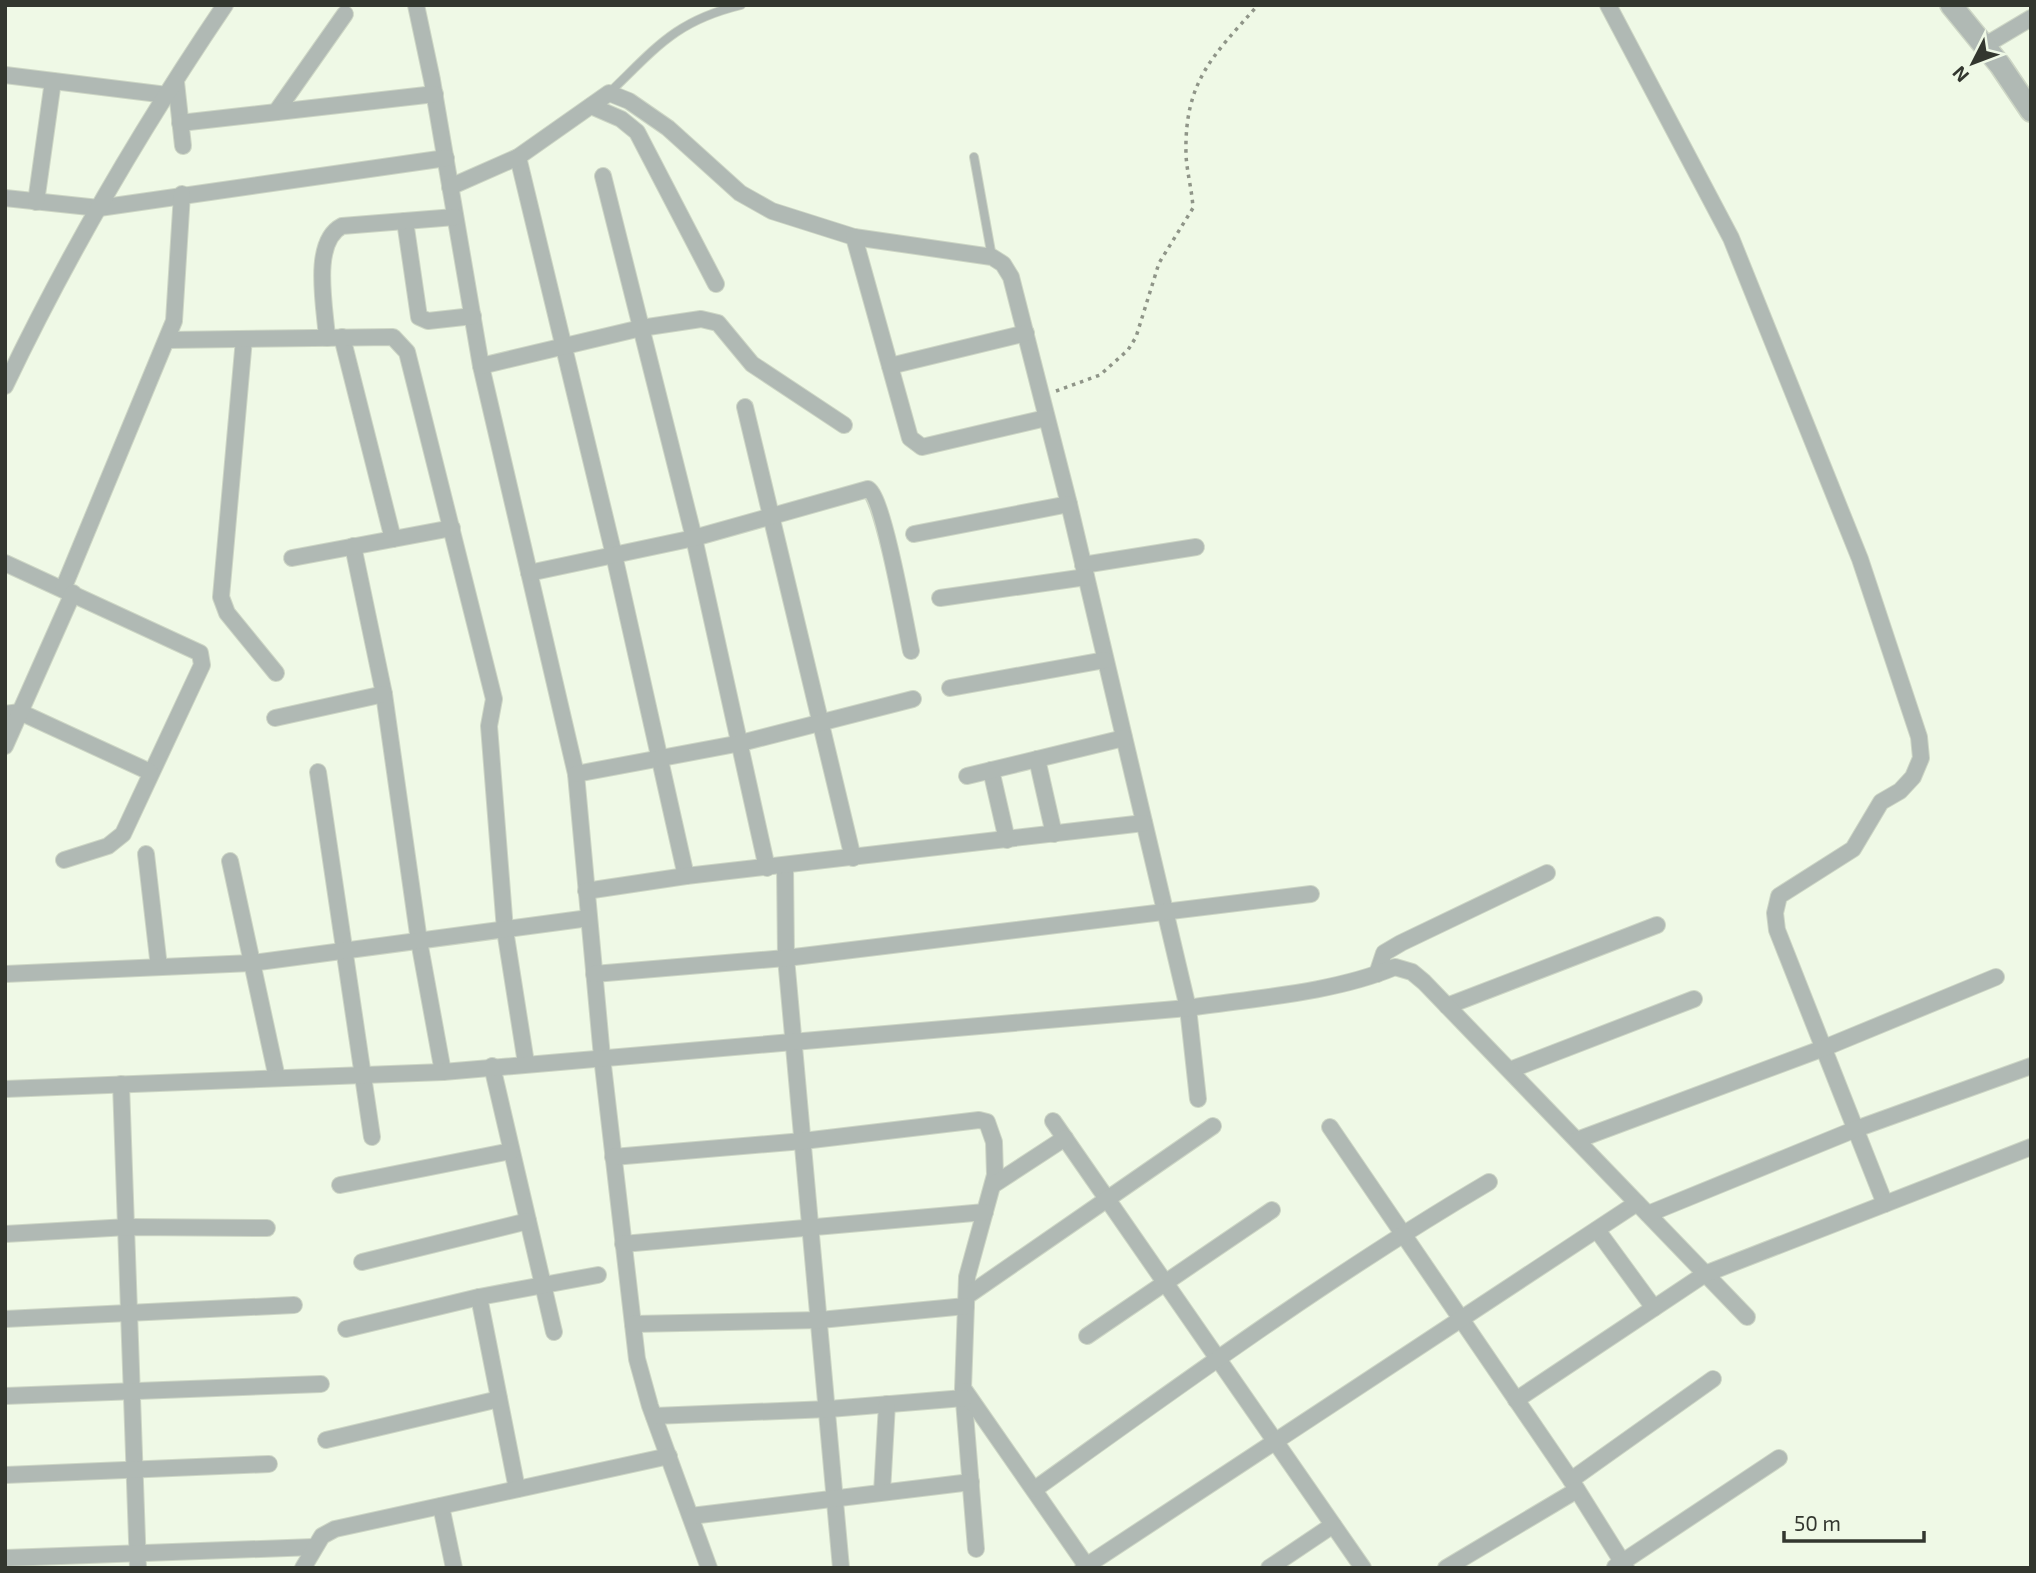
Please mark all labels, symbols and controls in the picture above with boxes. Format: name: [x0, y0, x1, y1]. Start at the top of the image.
north arrow: [1938, 28, 2008, 98]
text: N: [1947, 62, 1973, 88]
scale bar: [1784, 1500, 1924, 1544]
text: 50 m: [1794, 1510, 1841, 1535]

